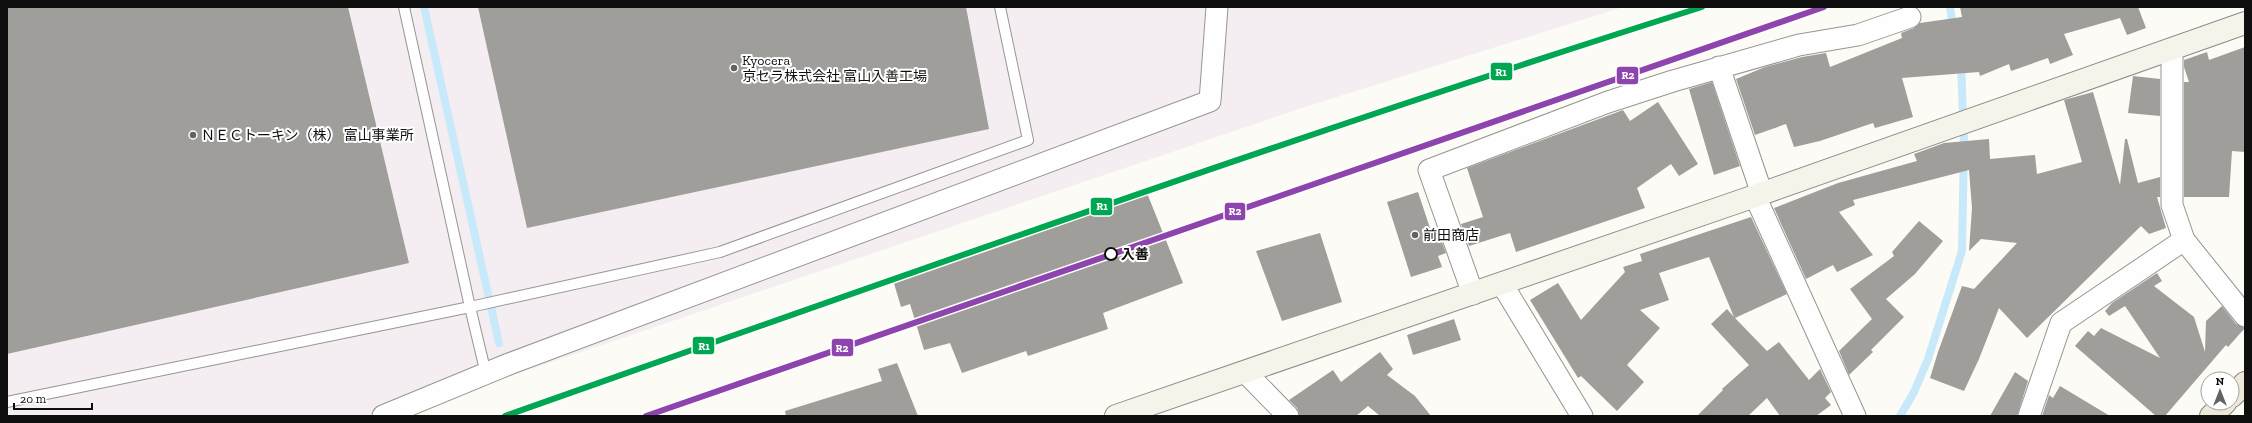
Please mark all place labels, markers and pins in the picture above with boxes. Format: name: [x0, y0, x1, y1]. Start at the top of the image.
place label: Kyocera 京セラ株式会社 富山入善工場: [742, 52, 927, 85]
marker: Kyocera 京セラ株式会社 富山入善工場: [729, 63, 739, 73]
place label: ＮＥＣトーキン（株） 富山事業所: [201, 127, 414, 144]
marker: ＮＥＣトーキン（株） 富山事業所: [188, 130, 198, 140]
place label: 前田商店: [1423, 227, 1479, 244]
marker: 前田商店: [1410, 230, 1420, 240]
place label: 入善: [1121, 246, 1149, 263]
marker: 入善: [1104, 247, 1118, 261]

